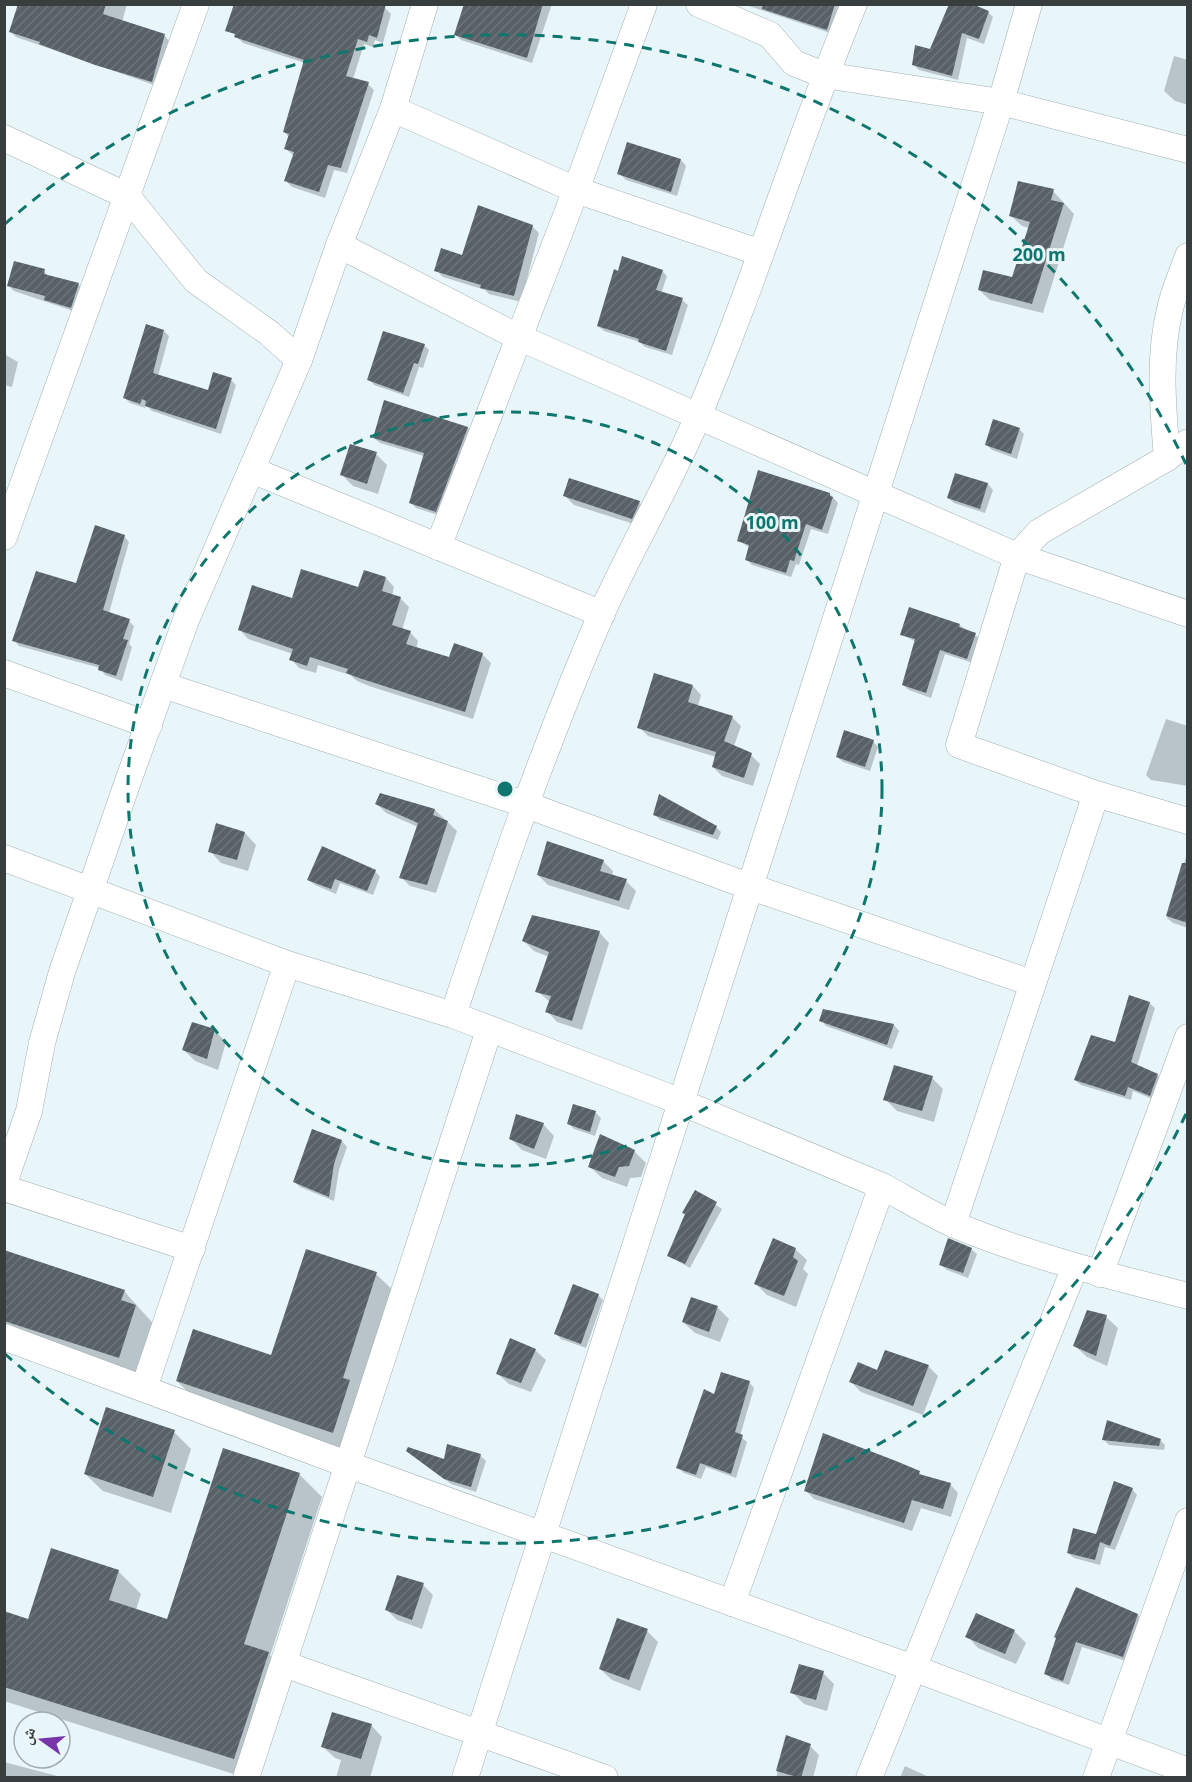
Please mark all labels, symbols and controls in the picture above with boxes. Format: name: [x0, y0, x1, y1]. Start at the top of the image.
text: 200 m: [1012, 242, 1066, 266]
text: 100 m: [745, 510, 799, 534]
centre of rings: [495, 779, 515, 799]
north arrow: [12, 1710, 72, 1770]
text: ش: [15, 1725, 40, 1747]

